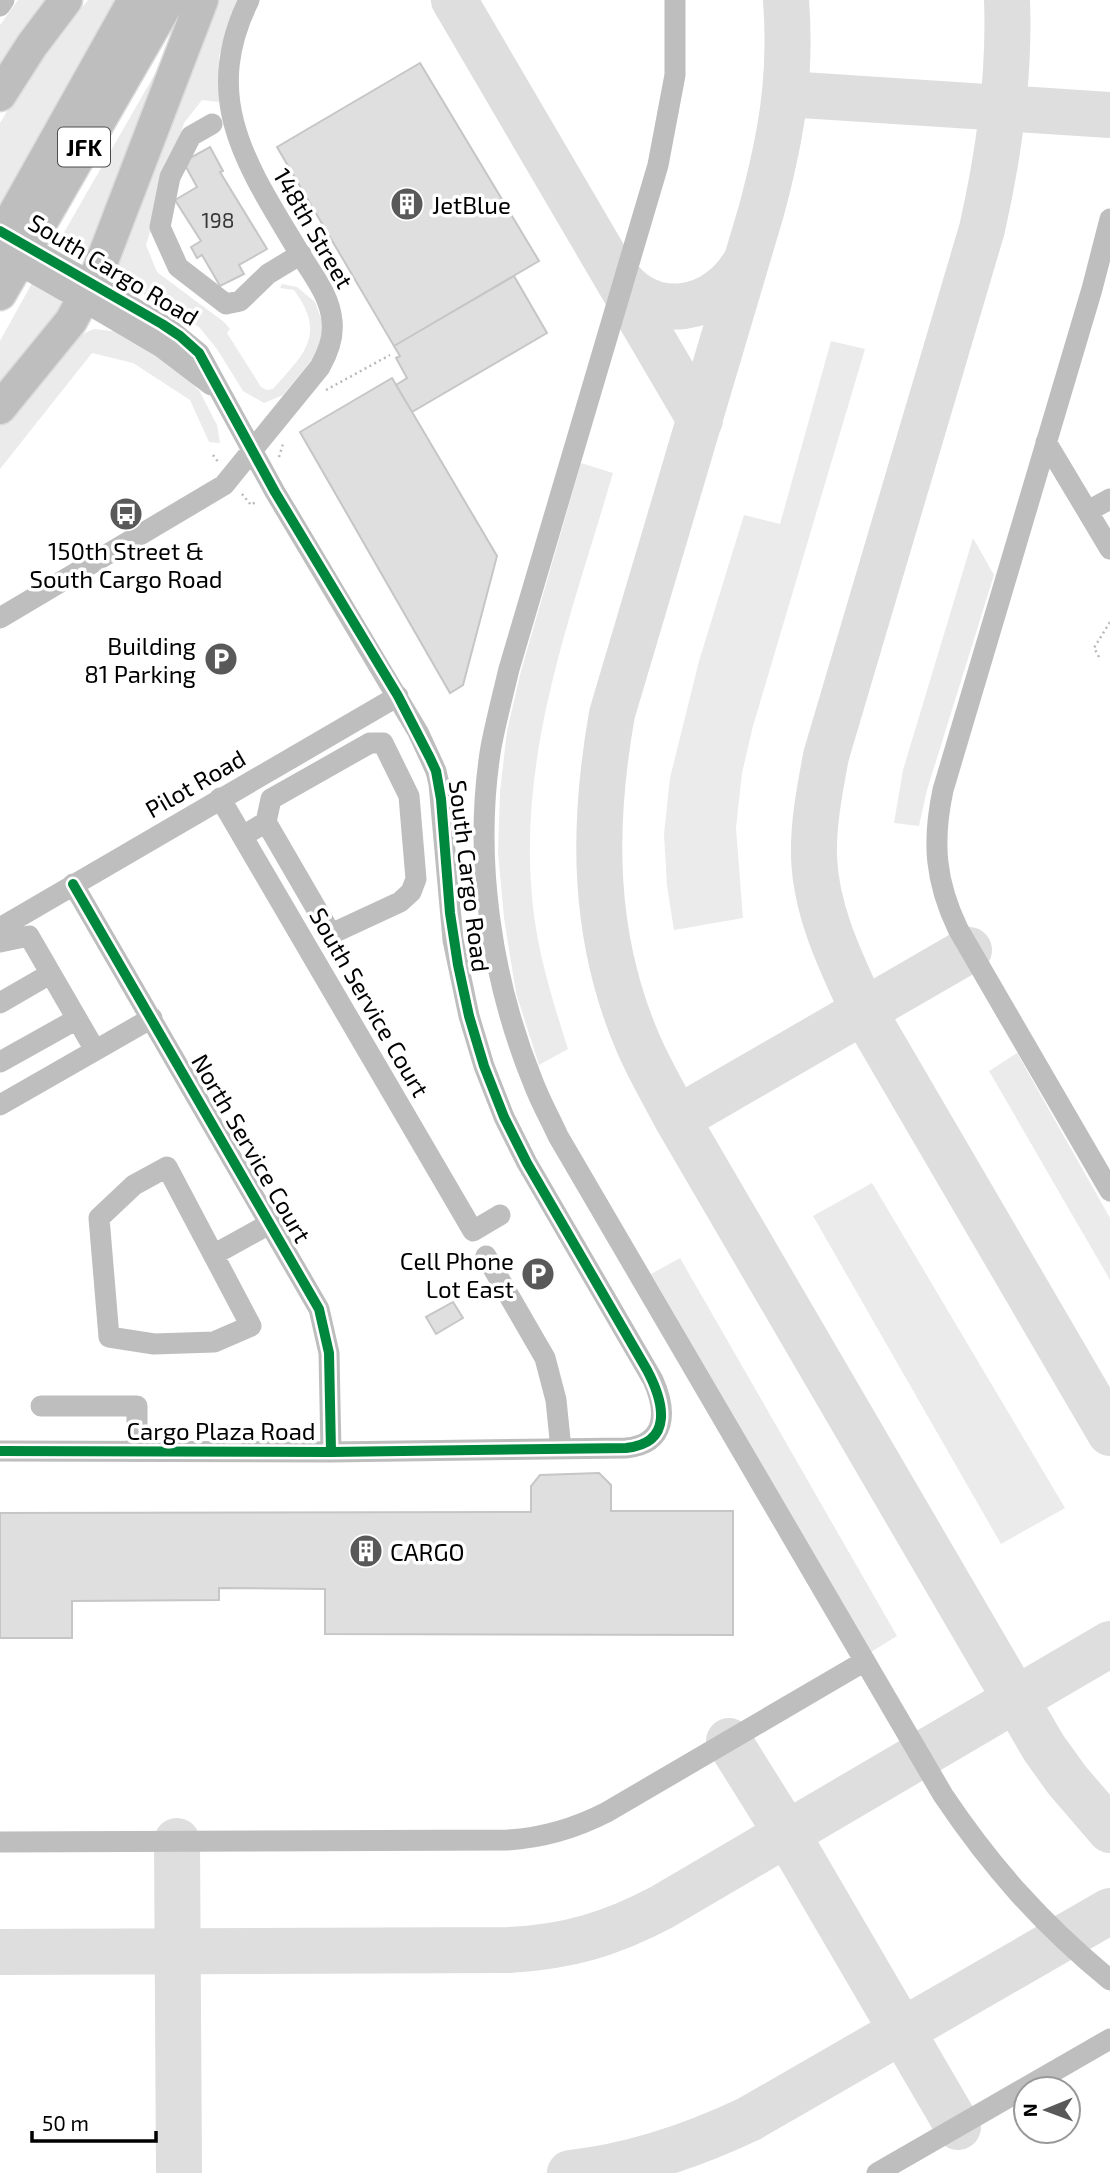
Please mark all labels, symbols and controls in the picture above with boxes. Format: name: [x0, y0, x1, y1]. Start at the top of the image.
road number: JFK: [58, 128, 110, 166]
street label: 148th Street: [268, 163, 360, 293]
building icon: JetBlue: [388, 185, 426, 223]
place label: JetBlue: [432, 190, 511, 219]
street label: South Cargo Road: [24, 207, 204, 331]
house number: 198: [201, 207, 235, 232]
bus stop icon: 150th Street & South Cargo Road: [107, 495, 145, 533]
place label: 150th Street & South Cargo Road: [29, 536, 223, 593]
place label: Building 81 Parking: [84, 631, 196, 688]
parking icon: Building 81 Parking: [202, 640, 240, 678]
street label: Pilot Road: [140, 743, 250, 823]
street label: South Cargo Road: [444, 778, 496, 974]
street label: South Service Court: [304, 902, 436, 1102]
street label: North Service Court: [186, 1049, 318, 1247]
place label: Cell Phone Lot East: [400, 1246, 514, 1303]
parking icon: Cell Phone Lot East: [519, 1255, 557, 1293]
street label: Cargo Plaza Road: [126, 1416, 316, 1445]
building icon: CARGO: [347, 1532, 385, 1570]
place label: CARGO: [390, 1537, 465, 1566]
north arrow: [1012, 2075, 1082, 2145]
scale bar: [32, 2100, 156, 2144]
text: N: [1018, 2103, 1041, 2117]
text: 50 m: [42, 2110, 89, 2135]

